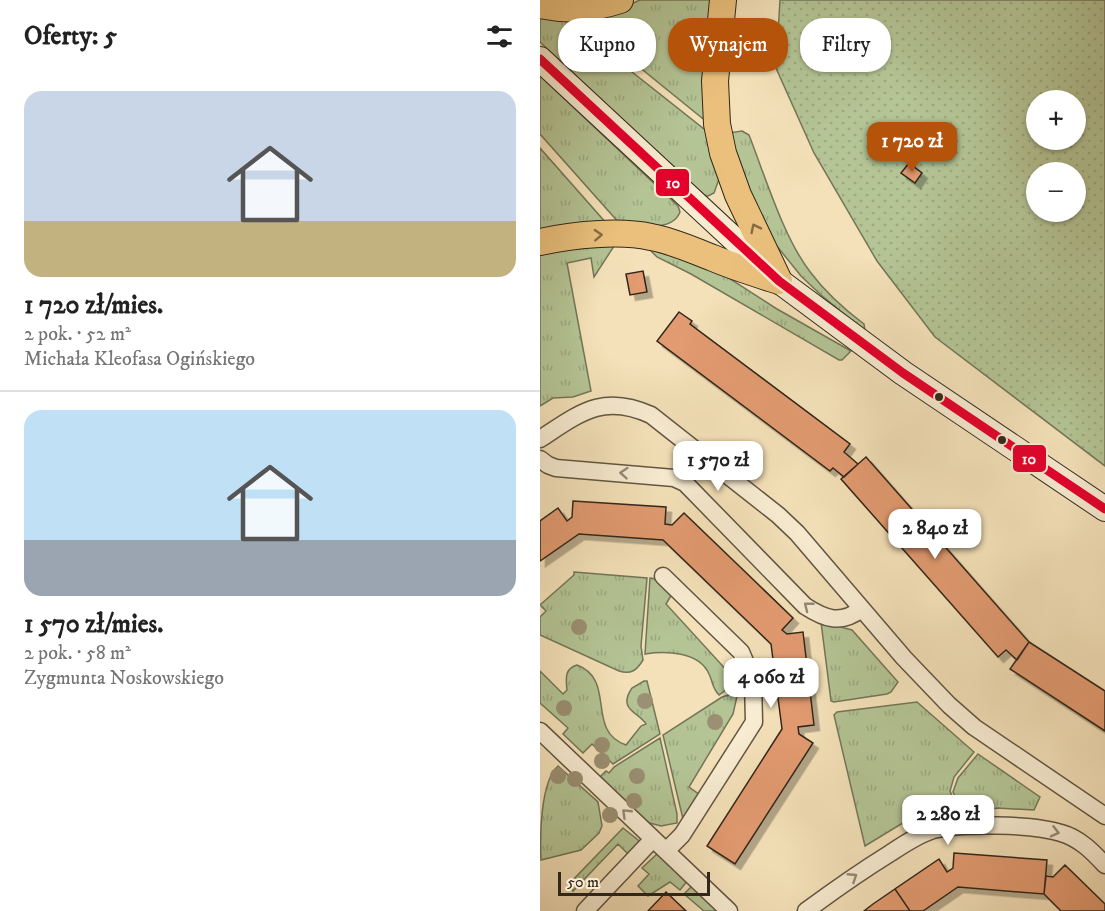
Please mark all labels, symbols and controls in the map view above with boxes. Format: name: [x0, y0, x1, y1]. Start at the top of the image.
chip: Kupno: [558, 18, 656, 72]
chip: Wynajem: [668, 18, 788, 72]
chip: Filtry: [800, 18, 891, 72]
text: Oferty: 5: [24, 20, 117, 53]
icon: filters: [483, 20, 516, 53]
map controls: [1026, 90, 1086, 222]
button: +: [1026, 90, 1086, 150]
pin: 1 720 zł: [850, 122, 974, 173]
text: 1 720 zł: [881, 129, 943, 154]
icon: home: [216, 130, 324, 238]
button: −: [1026, 162, 1086, 222]
line badge: 10: [655, 168, 690, 197]
text: 10: [666, 173, 681, 193]
one-way arrow: [750, 223, 762, 234]
one-way arrow: [594, 229, 603, 242]
text: 1 720 zł/mies.: [24, 289, 163, 322]
text: 2 pok. · 52 m²: [24, 322, 131, 347]
text: Michała Kleofasa Ogińskiego: [24, 347, 255, 372]
unlabelled marker: [933, 391, 945, 403]
unlabelled marker: [996, 434, 1008, 446]
pin: 1 570 zł: [656, 441, 780, 492]
line badge: 10: [1012, 444, 1047, 473]
text: 1 570 zł: [687, 448, 749, 473]
icon: home: [216, 449, 324, 557]
text: 10: [1022, 449, 1037, 469]
one-way arrow: [620, 466, 629, 479]
pin: 2 840 zł: [873, 509, 997, 560]
text: 2 840 zł: [902, 516, 968, 541]
one-way arrow: [804, 603, 815, 614]
text: 1 570 zł/mies.: [24, 608, 163, 641]
text: 2 pok. · 58 m²: [24, 641, 131, 666]
pin: 4 060 zł: [709, 658, 833, 709]
text: 4 060 zł: [738, 665, 804, 690]
text: Zygmunta Noskowskiego: [24, 666, 224, 691]
pin: 2 280 zł: [886, 795, 1010, 846]
text: 2 280 zł: [916, 802, 980, 827]
one-way arrow: [622, 809, 633, 820]
one-way arrow: [1050, 825, 1060, 838]
scale bar: [558, 869, 710, 896]
text: 50 m: [567, 872, 599, 892]
one-way arrow: [846, 873, 857, 884]

